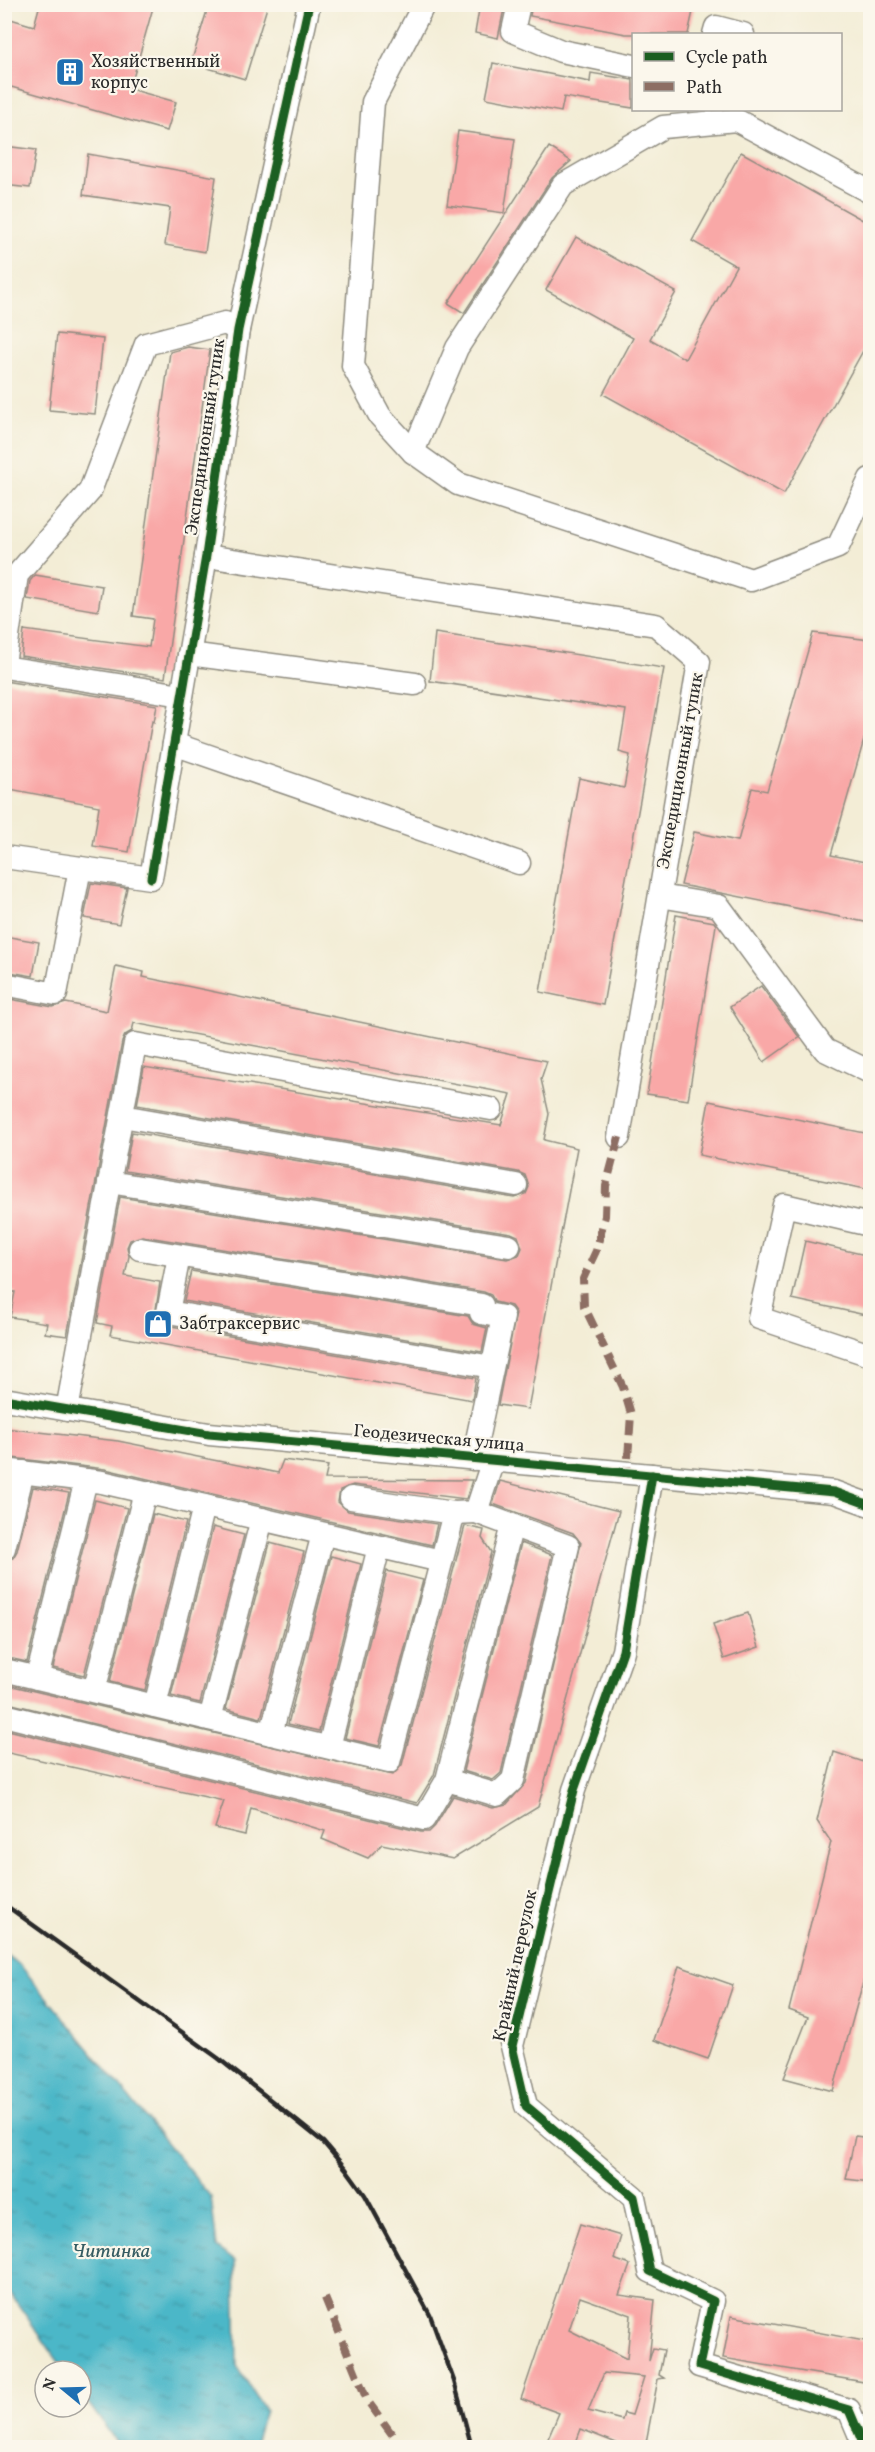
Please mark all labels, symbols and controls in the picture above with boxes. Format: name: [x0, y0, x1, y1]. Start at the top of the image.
legend: [632, 33, 842, 111]
text: Cycle path: [686, 46, 768, 71]
place label: Хозяйственный корпус: [91, 50, 220, 96]
building icon: Хозяйственный корпус: [54, 56, 86, 88]
text: Path: [686, 76, 722, 101]
street label: Экспедиционный тупик: [180, 336, 232, 537]
street label: Экспедиционный тупик: [651, 671, 711, 871]
shop icon: Забтраксервис: [142, 1308, 174, 1340]
place label: Забтраксервис: [179, 1312, 300, 1337]
street label: Геодезическая улица: [352, 1419, 526, 1459]
street label: Крайний переулок: [488, 1887, 544, 2044]
water label: Читинка: [72, 2238, 150, 2266]
north arrow: [33, 2359, 93, 2419]
text: N: [38, 2375, 63, 2394]

